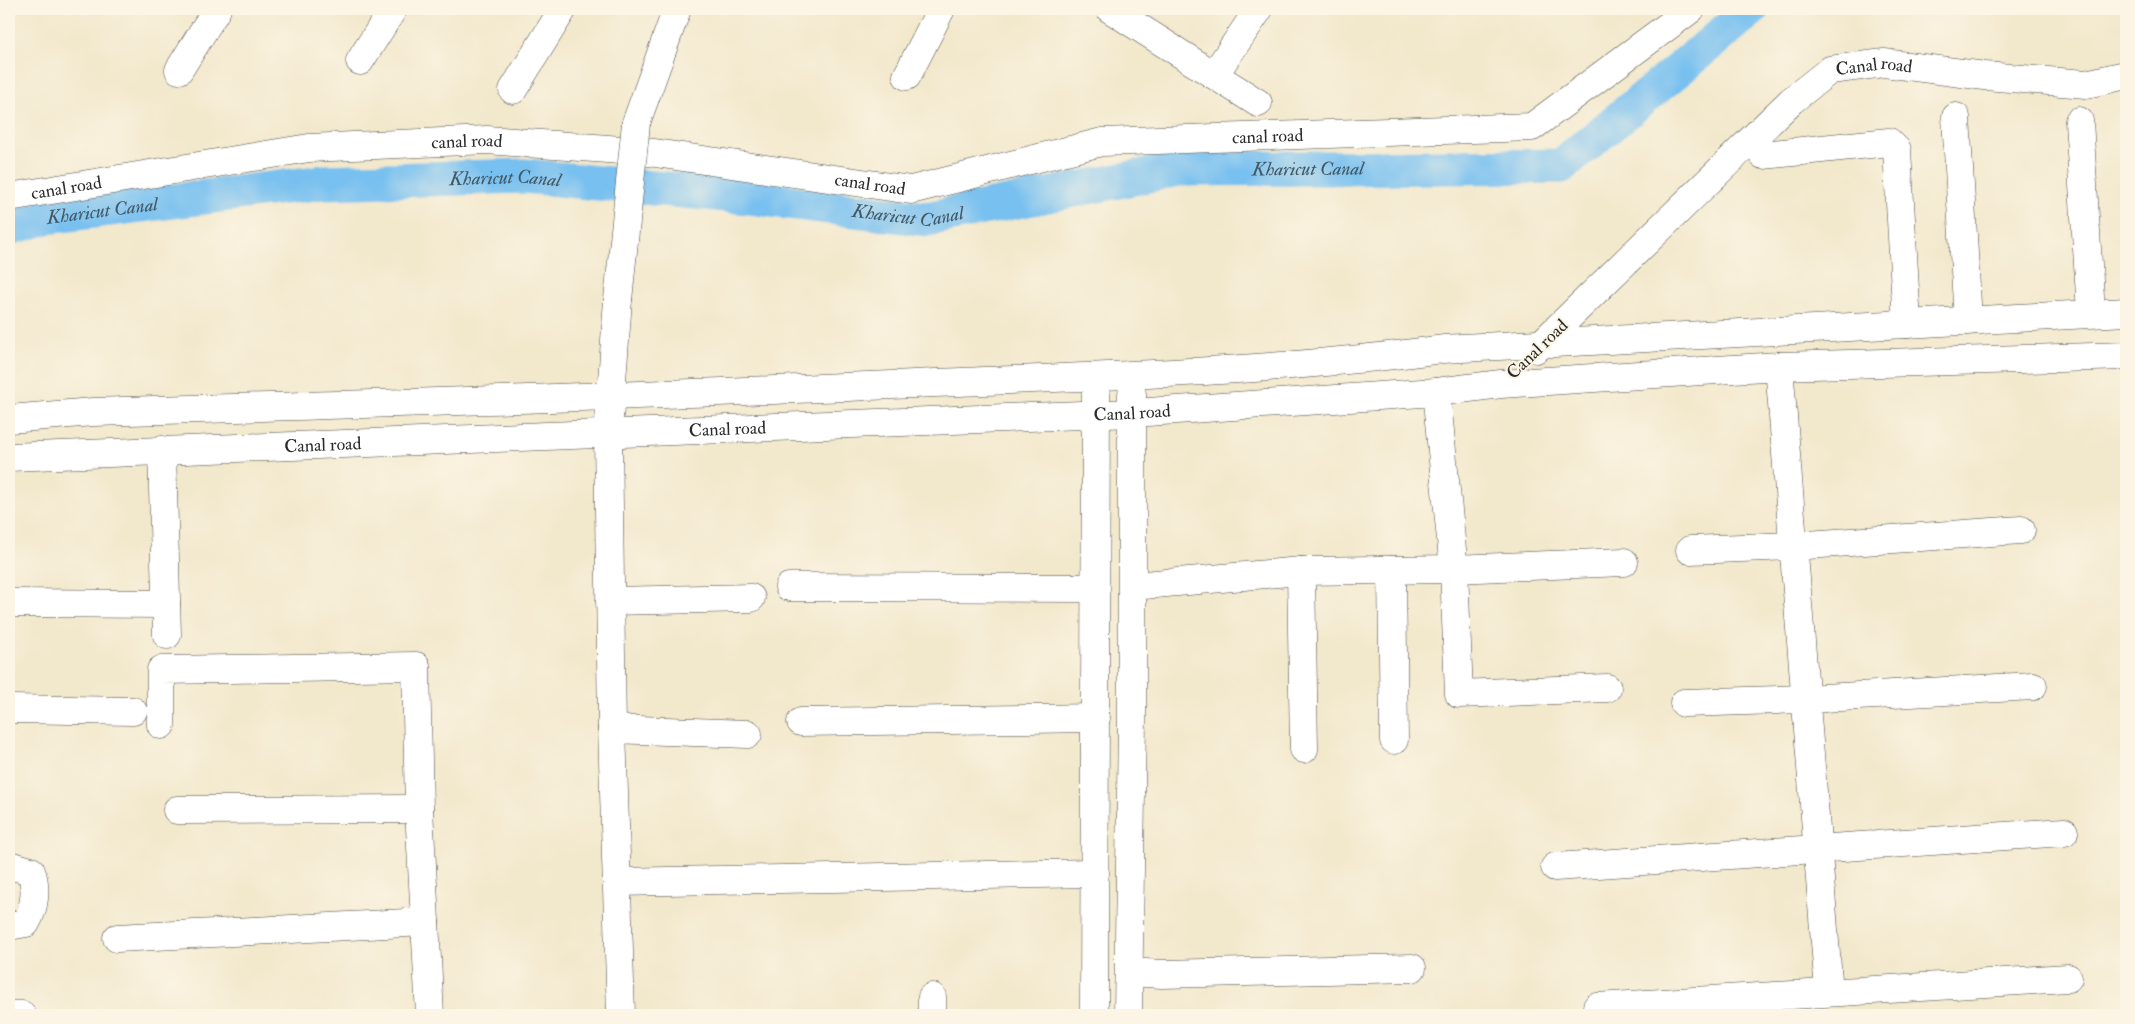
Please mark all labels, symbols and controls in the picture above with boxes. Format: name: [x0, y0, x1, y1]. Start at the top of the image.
street label: Canal road: [1834, 52, 1914, 81]
street label: canal road: [1232, 124, 1304, 149]
street label: canal road: [431, 129, 503, 154]
water label: Kharicut Canal: [1251, 157, 1365, 181]
water label: Kharicut Canal: [448, 165, 563, 193]
street label: canal road: [833, 168, 907, 201]
street label: canal road: [29, 171, 104, 205]
water label: Kharicut Canal: [44, 192, 161, 230]
water label: Kharicut Canal: [850, 199, 967, 233]
street label: Canal road: [1502, 314, 1573, 384]
street label: Canal road: [1093, 399, 1172, 427]
street label: Canal road: [688, 416, 767, 442]
street label: Canal road: [284, 432, 362, 458]

